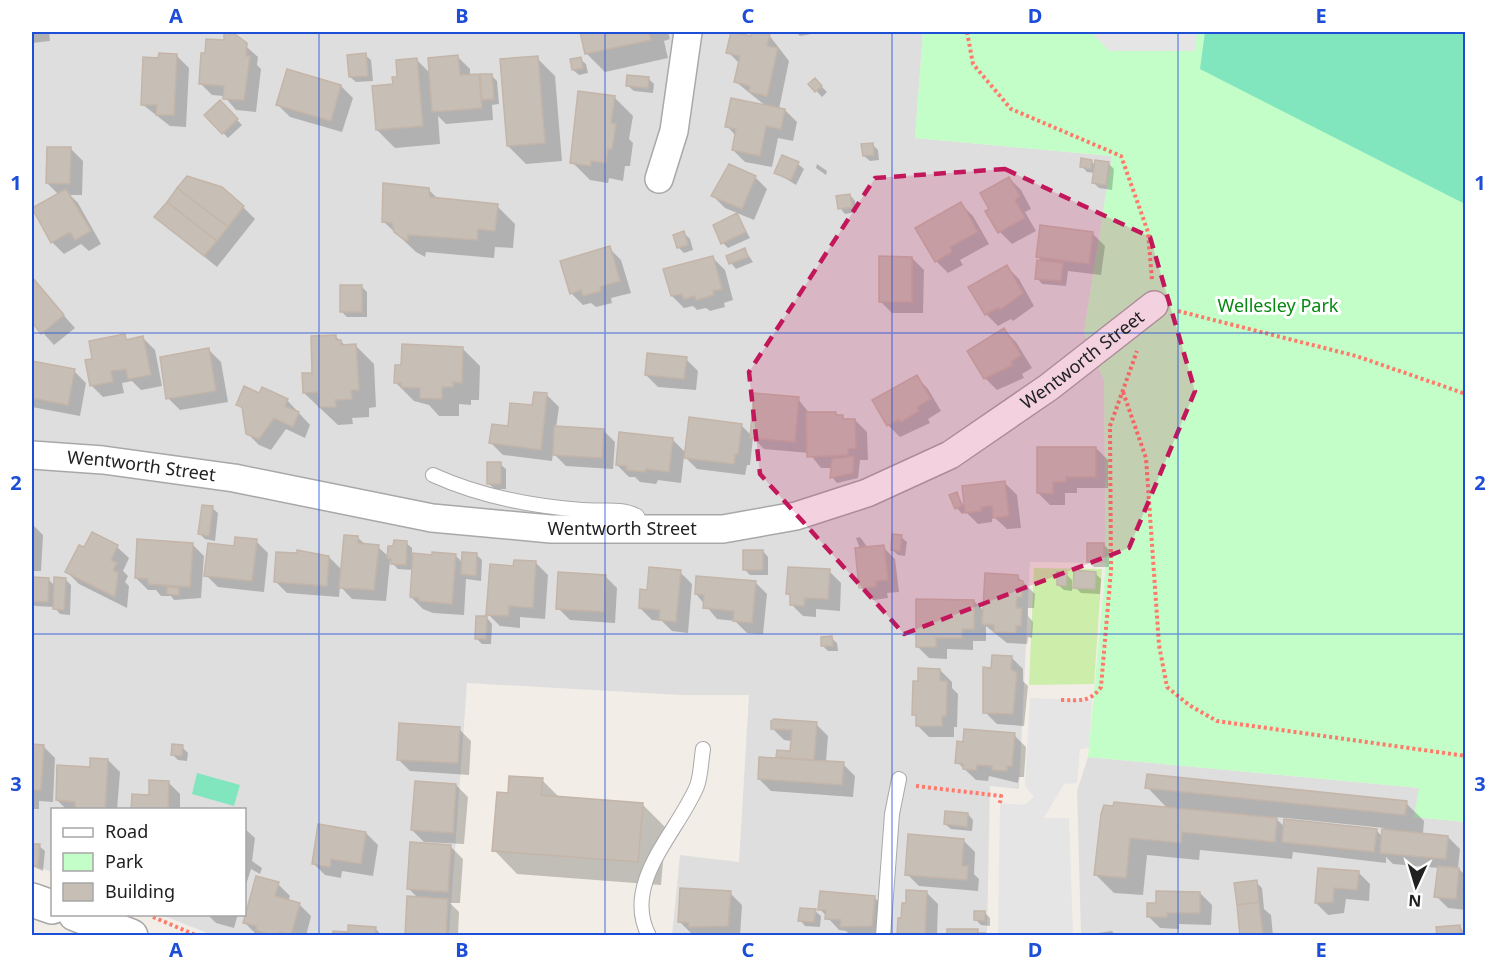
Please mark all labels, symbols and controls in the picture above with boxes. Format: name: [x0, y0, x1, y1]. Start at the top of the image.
text: A: [169, 2, 183, 29]
text: B: [455, 2, 469, 29]
text: C: [742, 2, 755, 29]
text: D: [1028, 2, 1042, 29]
text: E: [1315, 2, 1327, 29]
text: 1: [10, 169, 22, 196]
text: 1: [1474, 169, 1486, 196]
park label: Wellesley Park: [1218, 293, 1339, 317]
street label: Wentworth Street: [1016, 304, 1149, 414]
street label: Wentworth Street: [67, 445, 218, 486]
text: 2: [10, 469, 22, 496]
text: 2: [1474, 469, 1486, 496]
street label: Wentworth Street: [547, 516, 697, 540]
text: 3: [10, 770, 22, 797]
text: 3: [1474, 770, 1486, 797]
legend: [51, 808, 246, 916]
text: Road: [105, 819, 148, 843]
text: Park: [105, 849, 143, 873]
north arrow: [1386, 856, 1446, 916]
text: Building: [105, 879, 175, 903]
text: N: [1408, 890, 1422, 912]
text: A: [169, 936, 183, 963]
text: B: [455, 936, 469, 963]
text: C: [742, 936, 755, 963]
text: D: [1028, 936, 1042, 963]
text: E: [1315, 936, 1327, 963]

